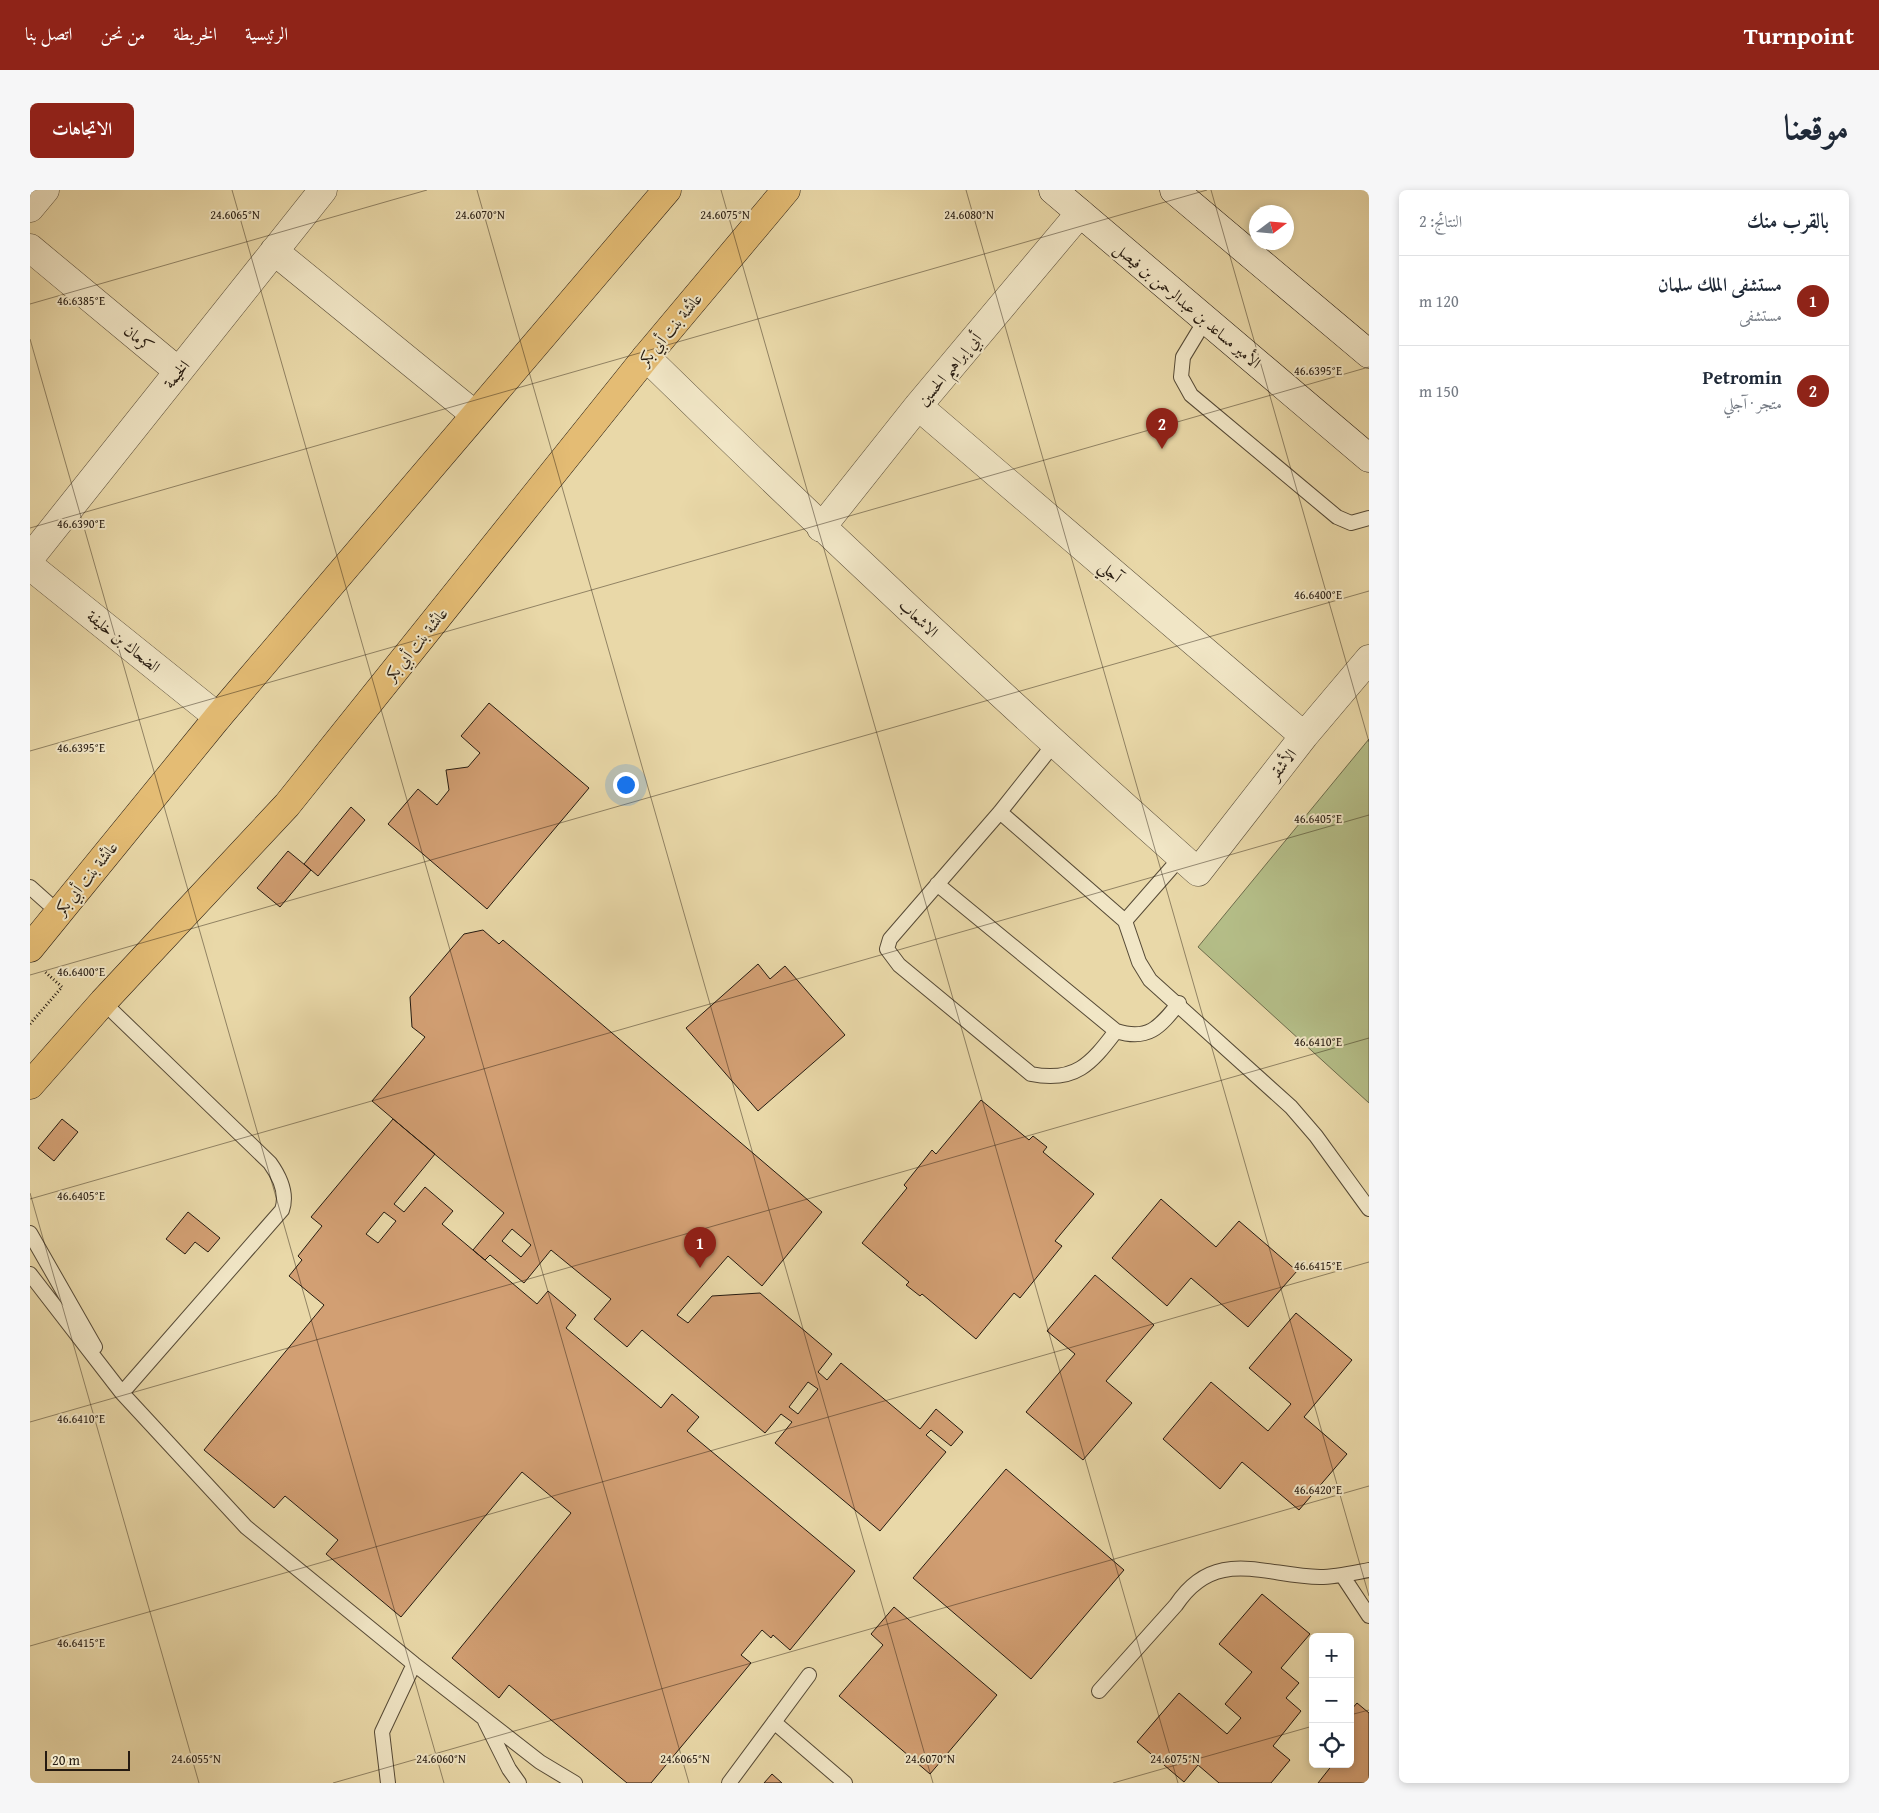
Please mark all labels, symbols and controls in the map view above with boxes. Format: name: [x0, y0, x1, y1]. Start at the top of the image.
text: Turnpoint: [1744, 18, 1854, 53]
text: اتصل بنا: [25, 20, 72, 47]
text: من نحن: [100, 20, 145, 47]
text: الخريطة: [173, 20, 217, 47]
text: الرئيسية: [245, 20, 288, 47]
text: موقعنا: [1784, 101, 1849, 152]
button: الاتجاهات: [30, 103, 134, 158]
north arrow: [1249, 205, 1294, 250]
text: بالقرب منك: [1747, 205, 1829, 236]
text: 24.6065°N: [210, 206, 260, 223]
text: 24.6070°N: [455, 206, 505, 223]
text: 24.6075°N: [700, 206, 750, 223]
text: 24.6080°N: [944, 206, 994, 223]
text: النتائج: 2: [1419, 209, 1462, 233]
street label: الأمير مساعد بن عبدالرحمن بن فيصل: [1109, 236, 1267, 374]
text: مستشفى الملك سلمان: [1658, 270, 1782, 298]
street label: عائشة بنت أبي بكر: [631, 287, 708, 373]
text: 120 m: [1419, 289, 1459, 313]
text: 1: [1809, 289, 1817, 313]
text: 46.6385°E: [57, 292, 105, 309]
text: مستشفى: [1739, 303, 1782, 327]
street label: كرمان: [119, 318, 159, 358]
street label: أبي إبراهيم الحسين: [911, 327, 991, 414]
street label: الخيمة: [157, 354, 195, 394]
text: 46.6395°E: [1294, 362, 1342, 379]
text: Petromin: [1702, 363, 1782, 391]
text: 150 m: [1419, 379, 1459, 403]
text: 2: [1809, 379, 1817, 403]
text: متجر · آجلي: [1723, 391, 1782, 415]
pin: 2: [1146, 408, 1178, 449]
text: 46.6390°E: [57, 515, 105, 532]
street label: آجلي: [1092, 554, 1129, 592]
text: 46.6400°E: [1294, 586, 1342, 603]
street label: الاشعاب: [894, 593, 944, 643]
street label: عائشة بنت أبي بكر: [377, 602, 454, 688]
street label: الضحاك بن خليفة: [82, 604, 166, 678]
text: 46.6395°E: [57, 739, 105, 756]
street label: الأشقر: [1261, 743, 1302, 787]
your location: [613, 772, 639, 798]
text: 46.6405°E: [1294, 810, 1342, 827]
street label: عائشة بنت أبي بكر: [47, 836, 124, 922]
text: 46.6400°E: [57, 963, 105, 980]
text: 46.6410°E: [1294, 1033, 1342, 1050]
text: 46.6405°E: [57, 1187, 105, 1204]
pin: 1: [684, 1227, 716, 1268]
text: 46.6415°E: [1294, 1257, 1342, 1274]
text: 46.6410°E: [57, 1410, 105, 1427]
text: 46.6420°E: [1294, 1481, 1342, 1498]
map controls: [1309, 1633, 1354, 1768]
button: +: [1309, 1633, 1354, 1678]
text: 46.6415°E: [57, 1634, 105, 1651]
button: −: [1309, 1678, 1354, 1723]
button: locate: [1309, 1723, 1354, 1768]
scale bar: [45, 1748, 130, 1771]
text: 20 m: [52, 1750, 80, 1770]
text: 24.6055°N: [171, 1750, 221, 1767]
text: 24.6060°N: [416, 1750, 466, 1767]
text: 24.6065°N: [660, 1750, 710, 1767]
text: 24.6070°N: [905, 1750, 955, 1767]
text: 24.6075°N: [1150, 1750, 1200, 1767]

